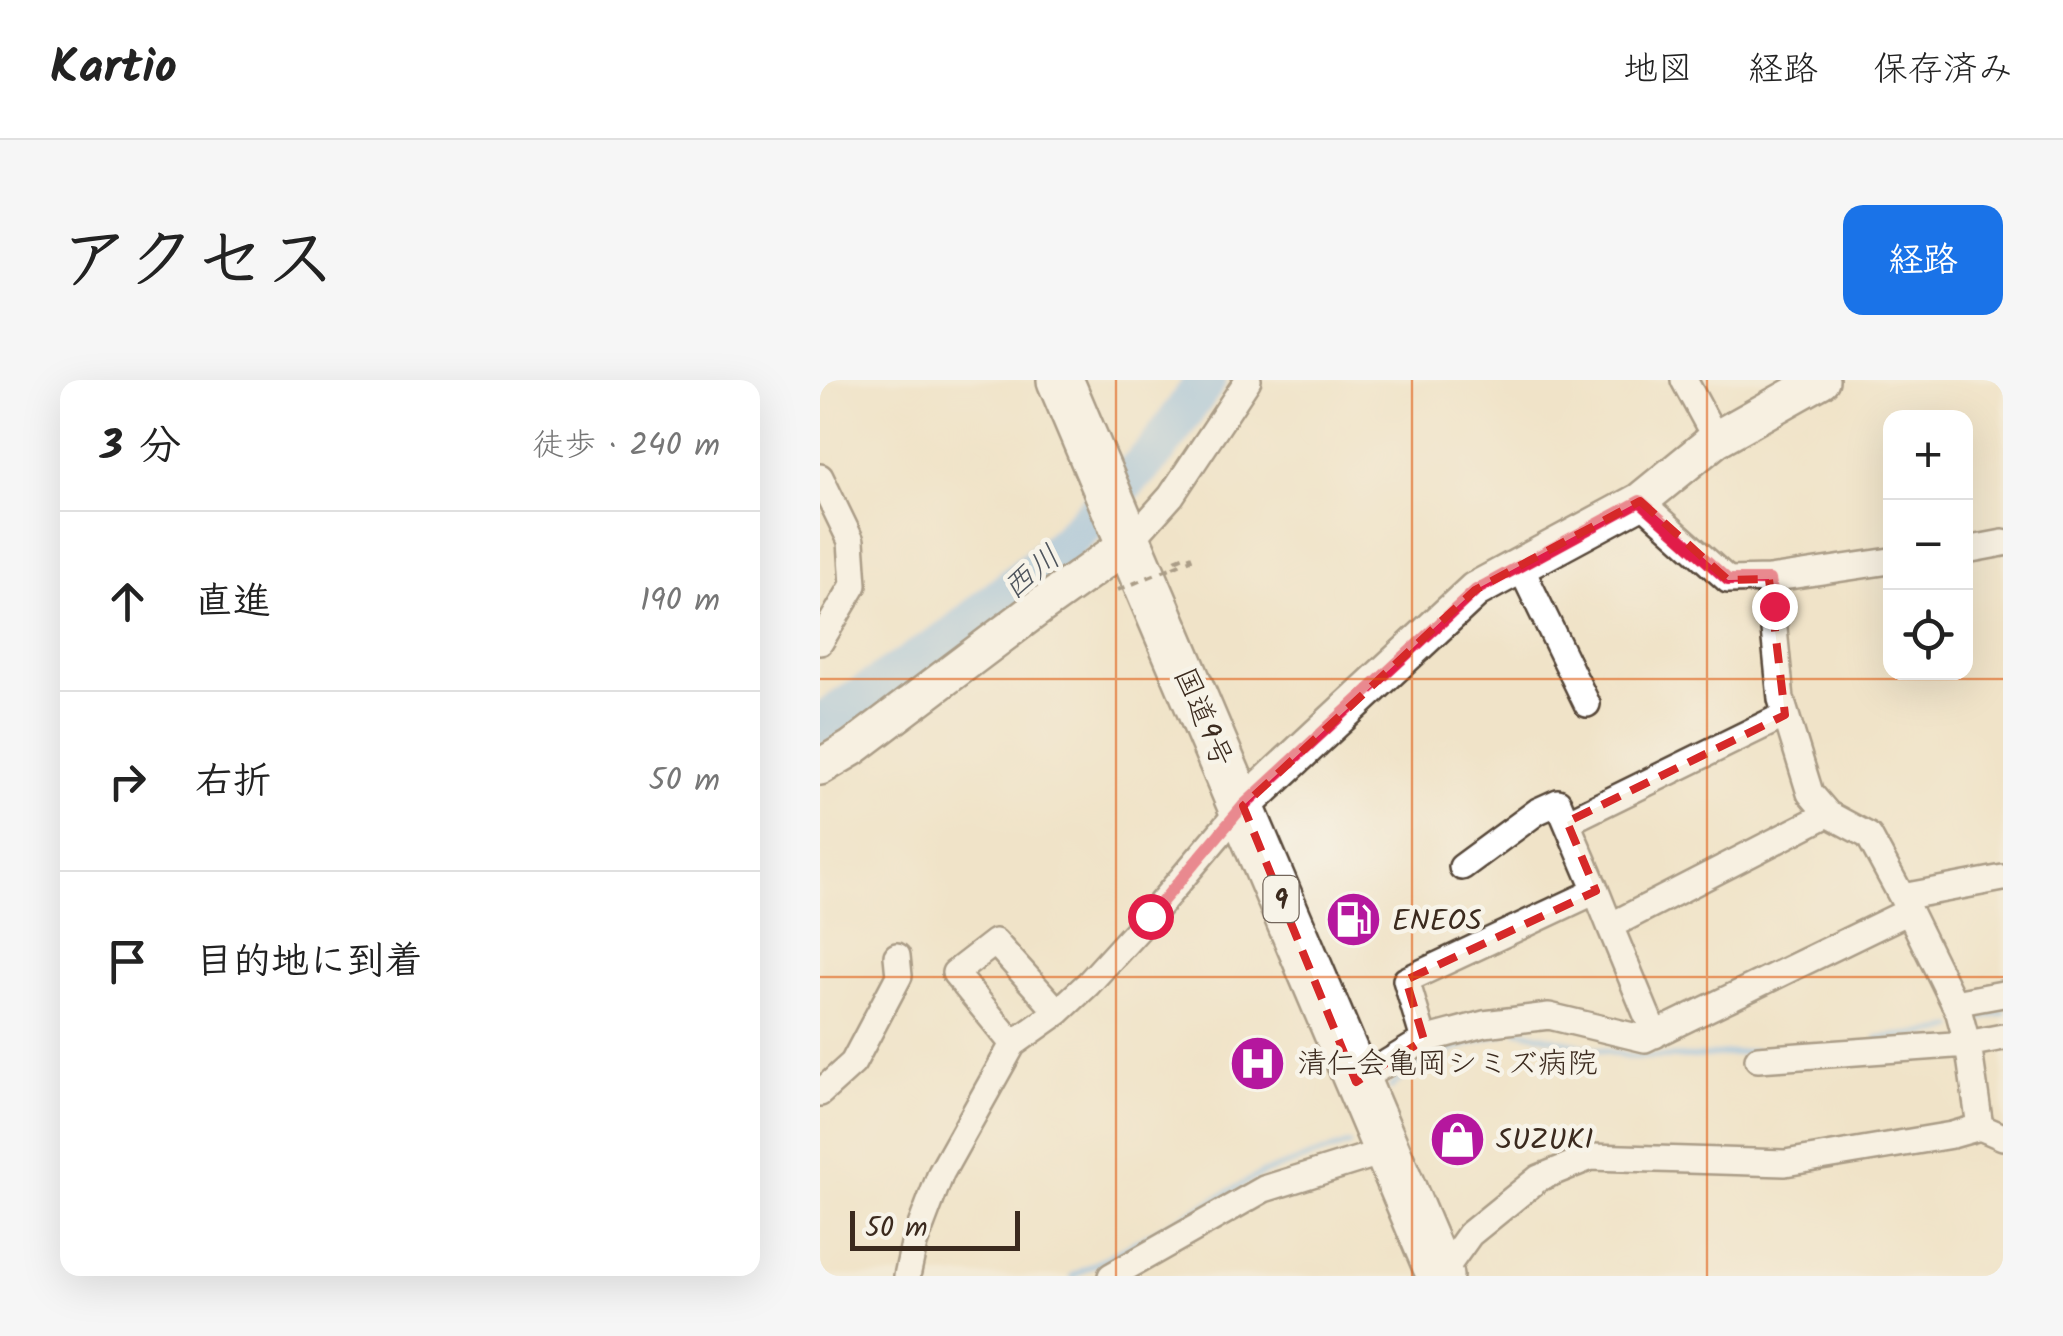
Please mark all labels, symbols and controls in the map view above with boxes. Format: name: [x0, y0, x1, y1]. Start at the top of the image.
text: Kartio: [50, 31, 177, 107]
text: 地図: [1623, 43, 1693, 99]
text: 経路: [1748, 43, 1818, 99]
text: 保存済み: [1873, 43, 2013, 99]
button: 経路: [1843, 205, 2003, 315]
text: アクセス: [60, 208, 336, 319]
map controls: [1883, 410, 1973, 680]
button: +: [1883, 410, 1973, 500]
text: 3 分: [100, 414, 181, 481]
text: 徒歩 · 240 m: [532, 421, 720, 472]
button: −: [1883, 500, 1973, 590]
water label: 西川: [992, 534, 1074, 614]
text: 直進: [195, 573, 271, 633]
icon: ahead: [100, 574, 155, 629]
text: 190 m: [640, 576, 720, 627]
route end: [1752, 584, 1798, 630]
button: locate: [1883, 590, 1973, 680]
street label: 国道9号: [1160, 660, 1245, 775]
text: 右折: [195, 753, 271, 813]
icon: right: [100, 754, 155, 809]
text: 50 m: [649, 756, 720, 807]
road number: 9: [1264, 876, 1298, 922]
fuel station icon: ENEOS: [1323, 890, 1383, 950]
route start: [1128, 894, 1174, 940]
place label: ENEOS: [1392, 898, 1482, 946]
text: 目的地に到着: [195, 933, 423, 993]
icon: arrive: [100, 934, 155, 989]
hospital icon: 清仁会亀岡シミズ病院: [1228, 1033, 1288, 1093]
place label: 清仁会亀岡シミズ病院: [1297, 1041, 1598, 1089]
shop icon: SUZUKI: [1427, 1109, 1487, 1169]
place label: SUZUKI: [1496, 1117, 1593, 1165]
scale bar: [850, 1206, 1020, 1250]
text: 50 m: [865, 1206, 928, 1251]

